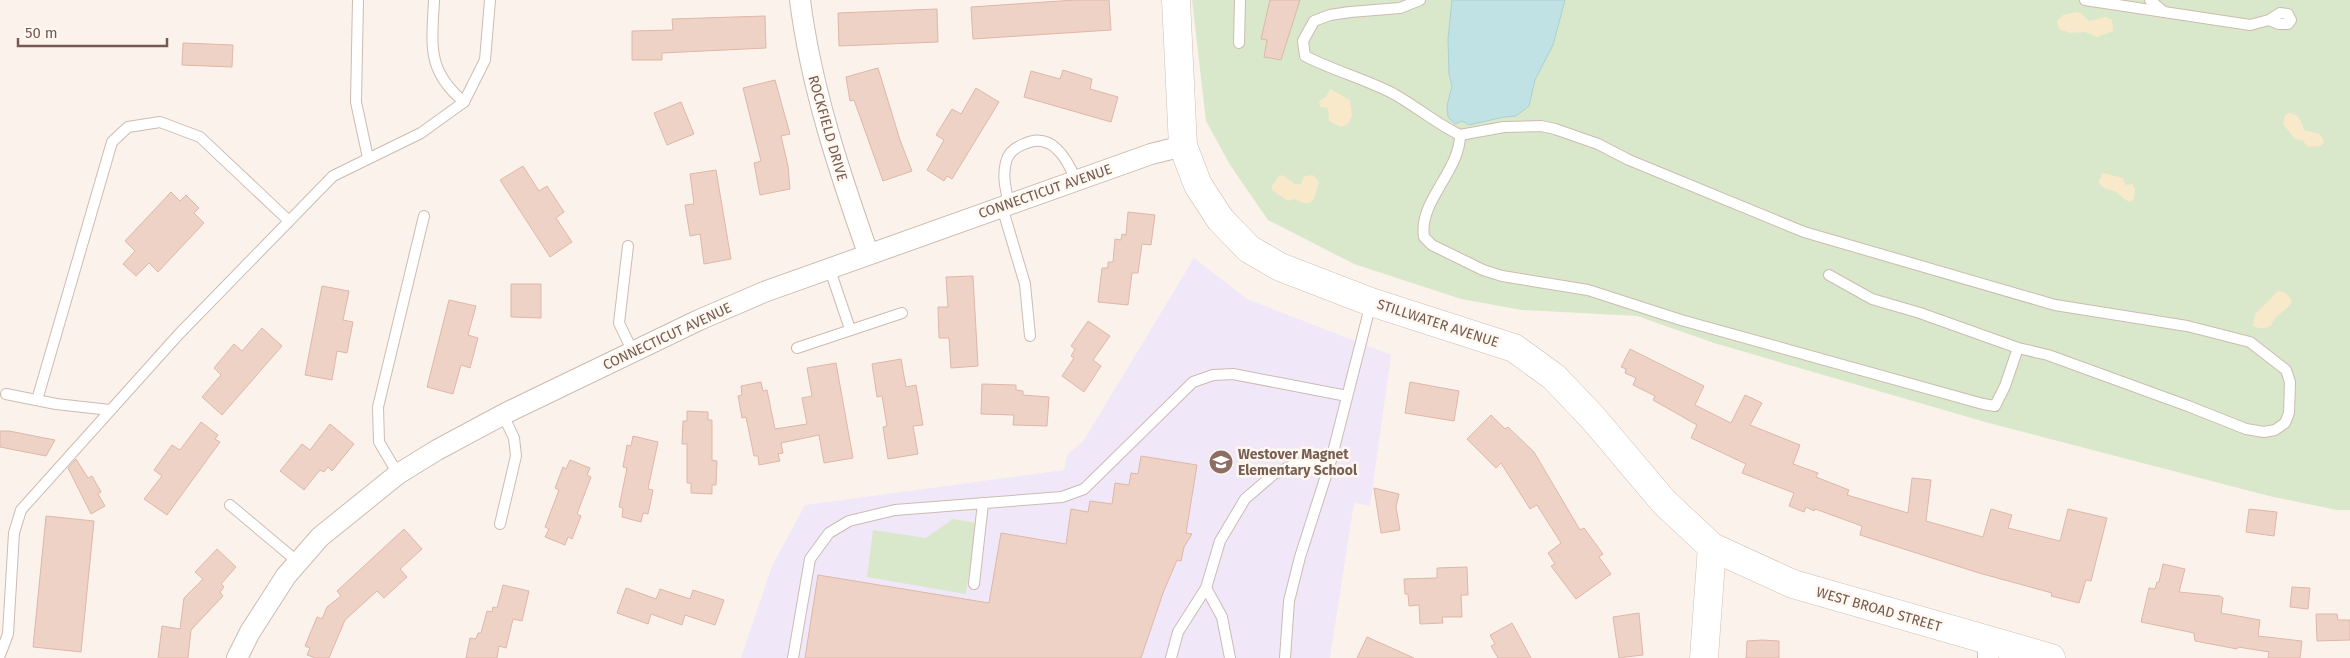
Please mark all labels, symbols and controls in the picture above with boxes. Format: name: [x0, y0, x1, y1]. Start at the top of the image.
scale bar: [18, 15, 166, 47]
text: 50 m: [25, 24, 58, 42]
street label: ROCKFIELD DRIVE: [804, 73, 851, 183]
street label: CONNECTICUT AVENUE: [976, 161, 1114, 222]
street label: STILLWATER AVENUE: [1375, 296, 1501, 351]
street label: CONNECTICUT AVENUE: [600, 299, 734, 374]
place label: Westover Magnet Elementary School: [1238, 446, 1358, 479]
school or university icon: Westover Magnet Elementary School: [1208, 449, 1234, 475]
street label: WEST BROAD STREET: [1814, 583, 1944, 636]

